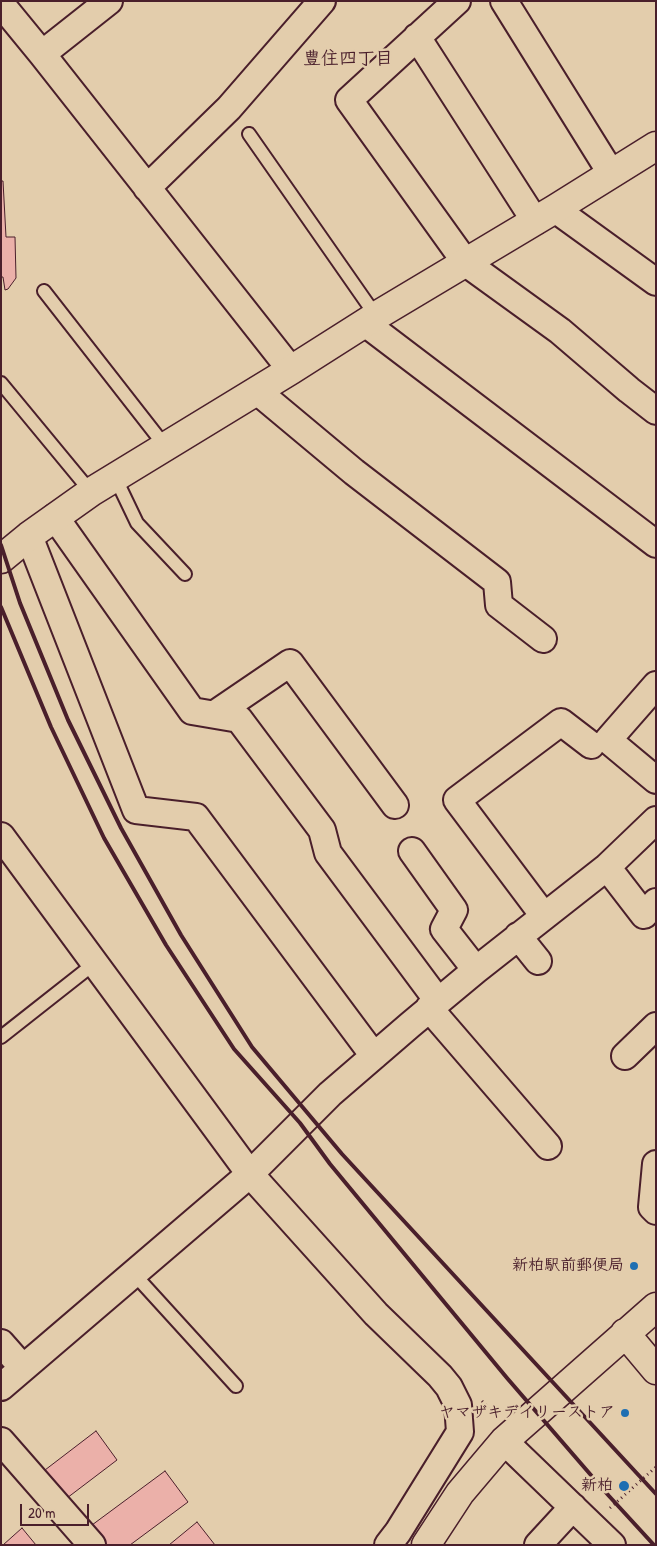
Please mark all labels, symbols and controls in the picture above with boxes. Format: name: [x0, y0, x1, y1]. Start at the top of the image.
district label: 豊住四丁目: [303, 48, 393, 70]
place label: 新柏駅前郵便局: [512, 1256, 624, 1276]
marker: 新柏駅前郵便局: [628, 1260, 640, 1272]
place label: ヤマザキデイリーストア: [439, 1403, 615, 1423]
marker: ヤマザキデイリーストア: [619, 1407, 631, 1419]
place label: 新柏: [581, 1476, 613, 1496]
marker: 新柏: [617, 1479, 631, 1493]
scale bar: [22, 1494, 91, 1526]
text: 20 m: [28, 1502, 55, 1523]

